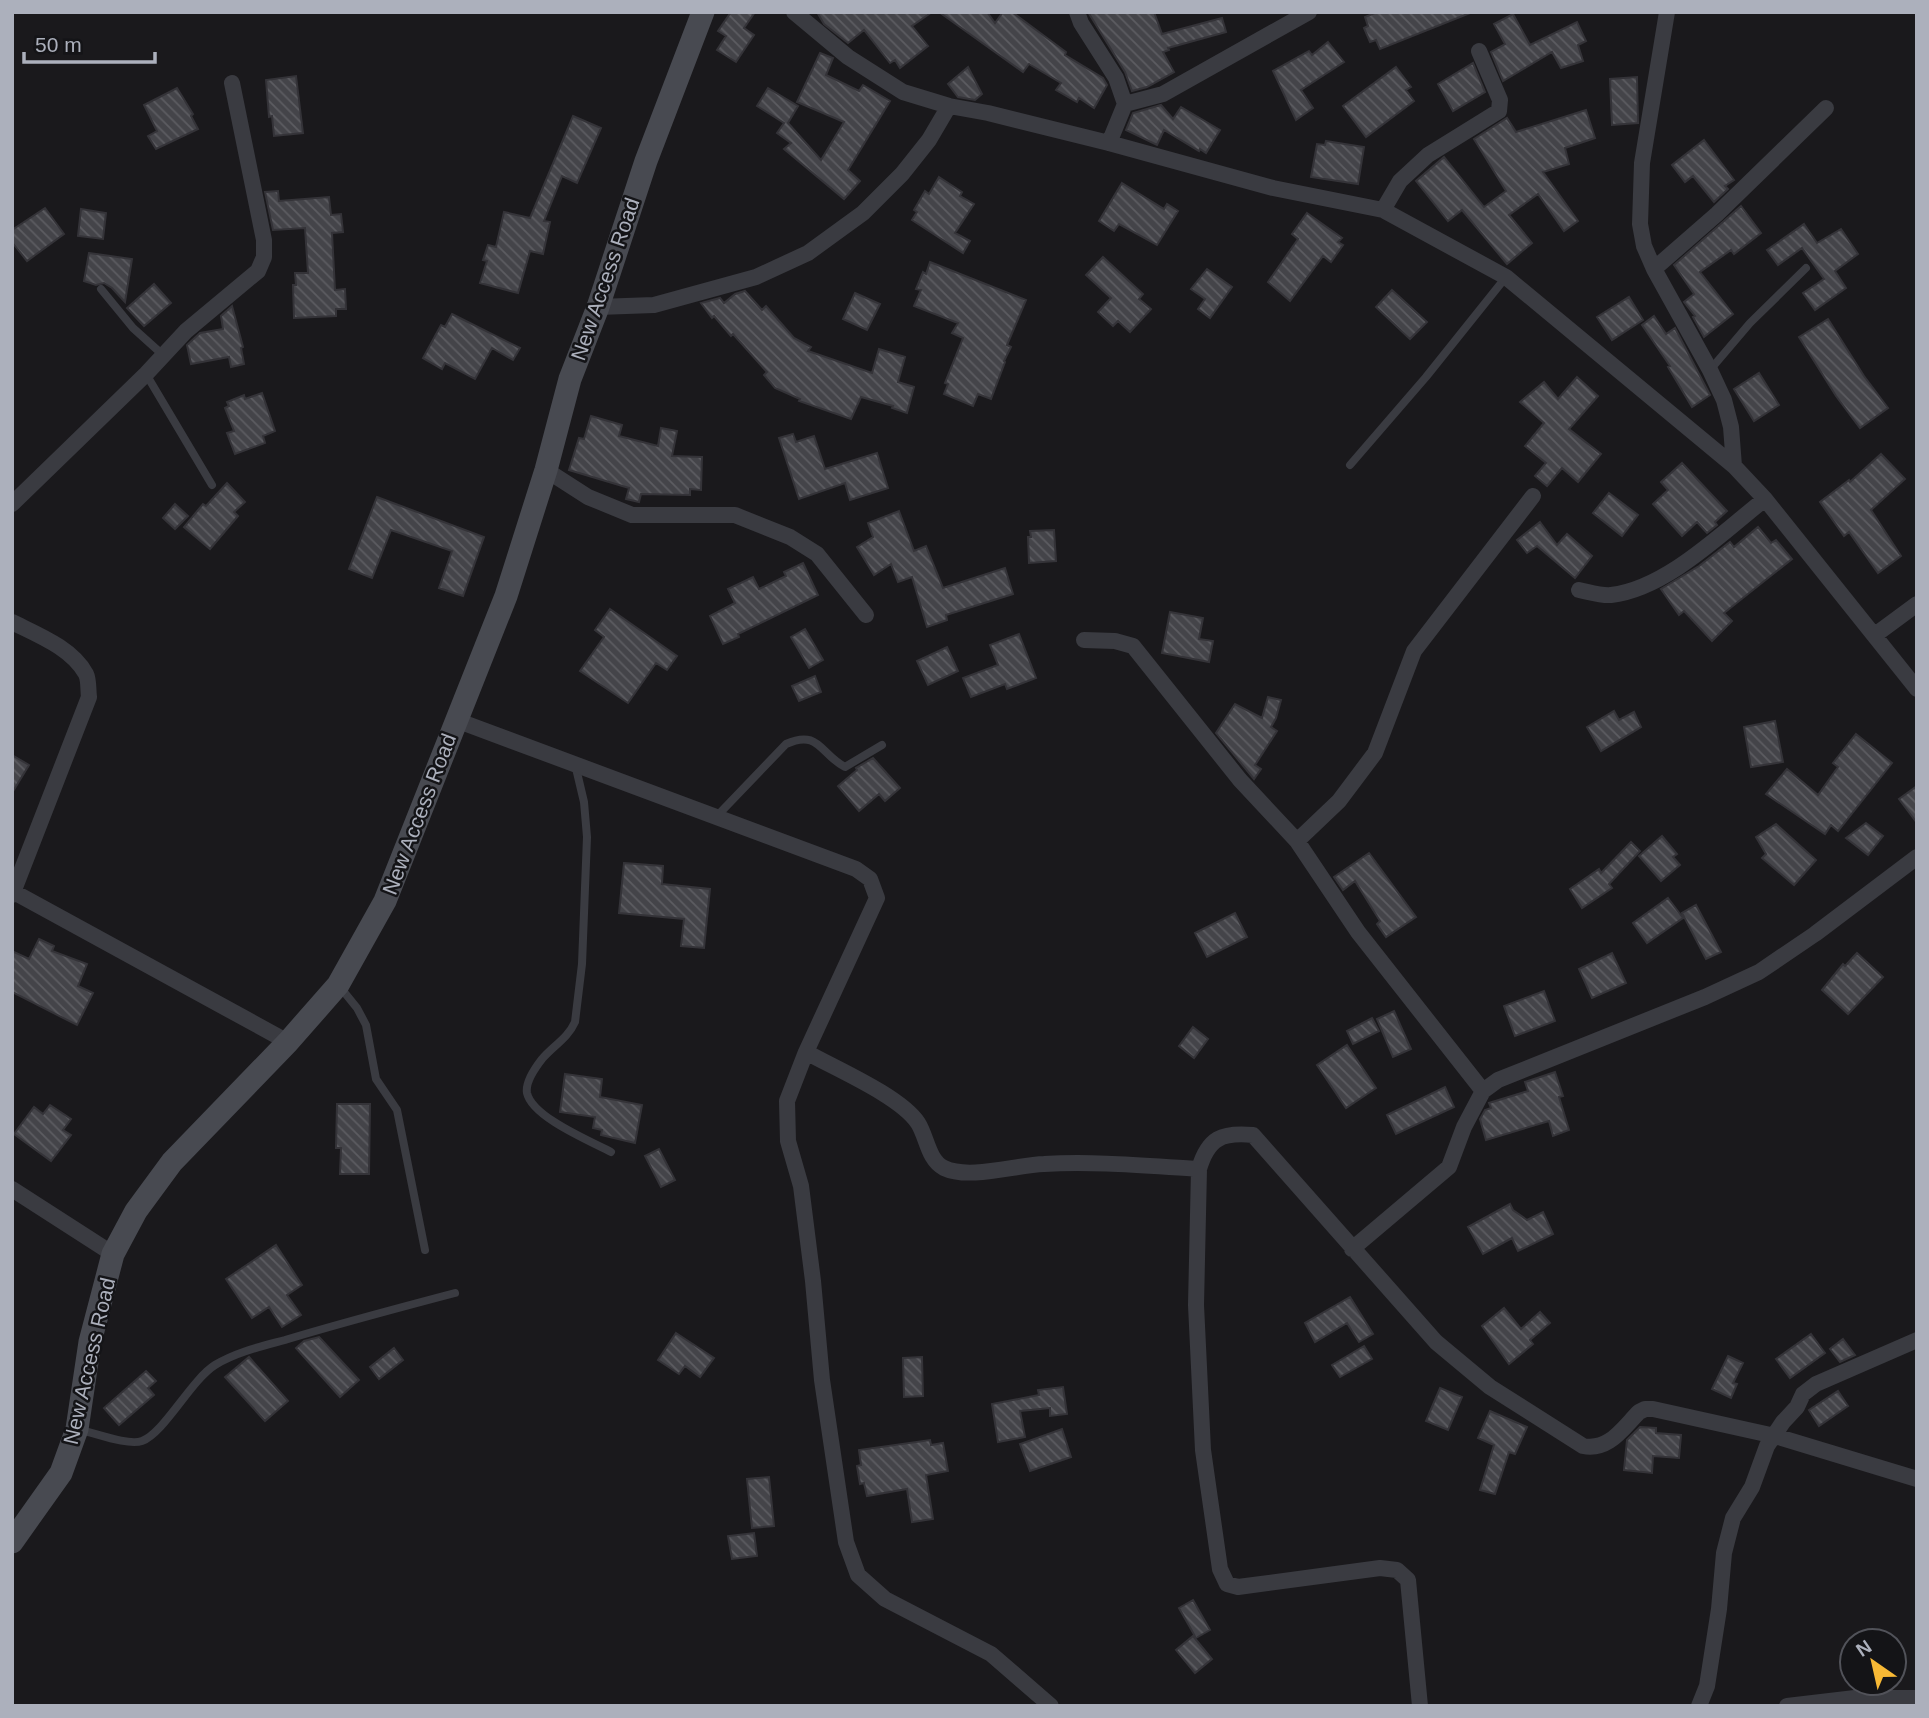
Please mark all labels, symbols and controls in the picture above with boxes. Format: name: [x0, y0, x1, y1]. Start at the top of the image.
scale bar: [24, 21, 156, 65]
text: 50 m: [35, 33, 82, 56]
street label: New Access Road: [566, 195, 644, 363]
street label: New Access Road: [378, 730, 460, 898]
street label: New Access Road: [59, 1275, 119, 1447]
north arrow: [1838, 1627, 1908, 1697]
text: N: [1852, 1636, 1875, 1661]

